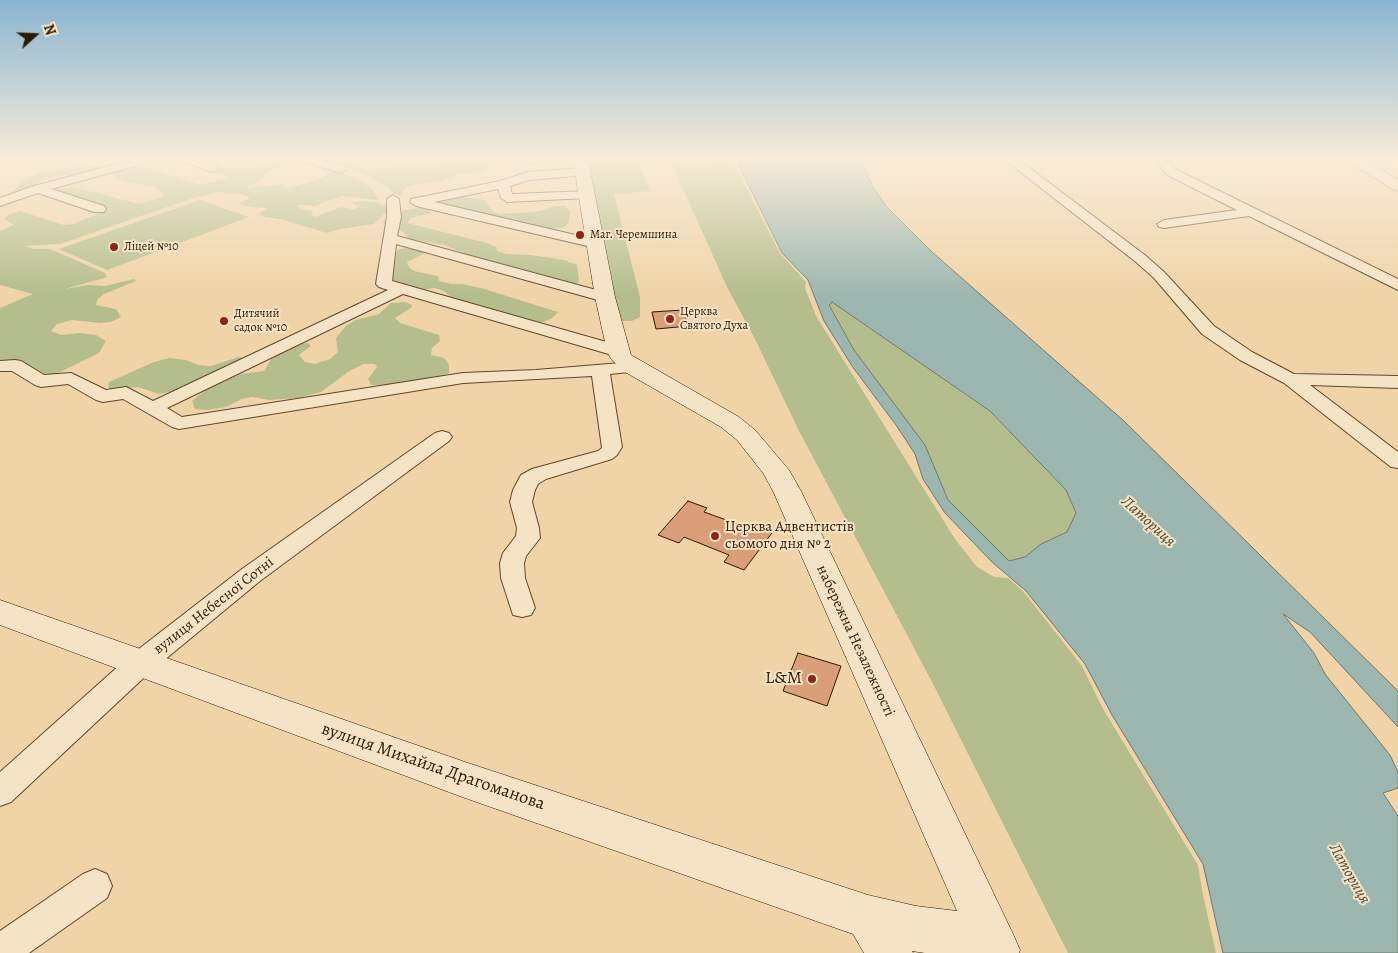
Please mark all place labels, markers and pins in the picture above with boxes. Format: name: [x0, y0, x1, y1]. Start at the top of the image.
place label: Маг. Черемшина: [590, 228, 677, 242]
marker: Маг. Черемшина: [574, 229, 586, 241]
place label: Ліцей №10: [124, 240, 179, 254]
marker: Ліцей №10: [108, 241, 120, 253]
place label: Церква Святого Духа: [680, 305, 748, 333]
place label: Дитячий садок №10: [234, 307, 287, 335]
marker: Церква Святого Духа: [664, 313, 676, 325]
marker: Дитячий садок №10: [218, 315, 230, 327]
place label: Церква Адвентистів сьомого дня № 2: [725, 518, 854, 553]
marker: Церква Адвентистів сьомого дня № 2: [709, 530, 721, 542]
place label: L&M: [765, 668, 802, 690]
marker: L&M: [806, 673, 818, 685]

